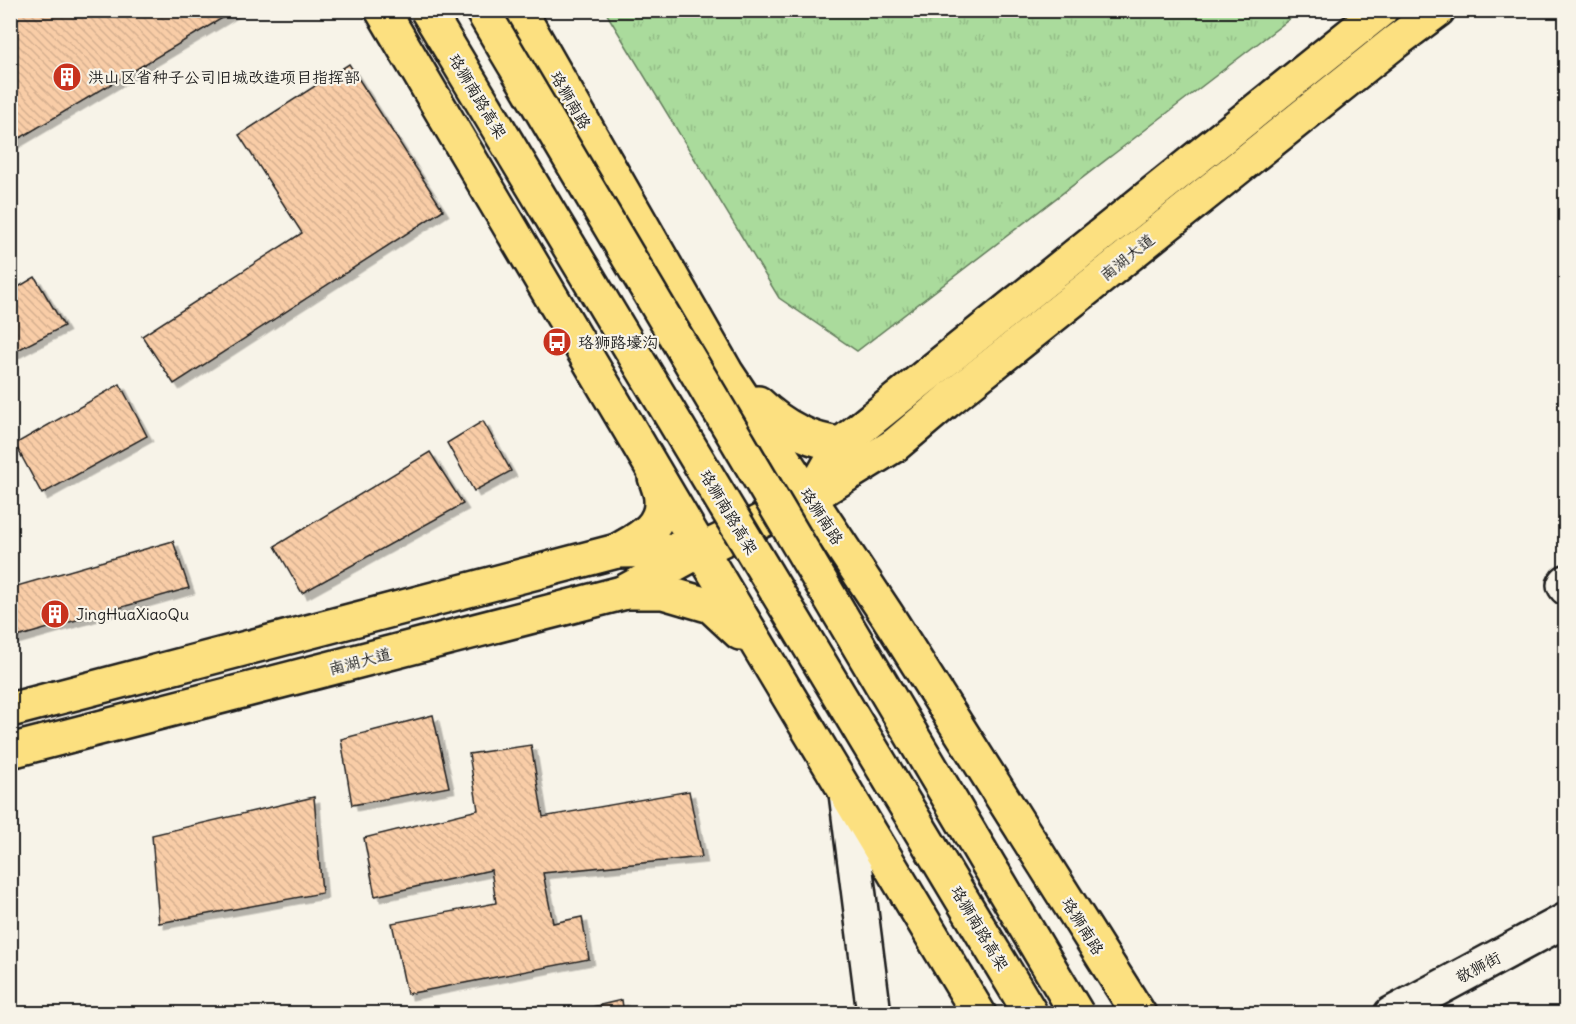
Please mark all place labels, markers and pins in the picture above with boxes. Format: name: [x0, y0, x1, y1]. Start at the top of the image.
building icon: 洪山区省种子公司旧城改造项目指挥部: [51, 61, 83, 93]
place label: 洪山区省种子公司旧城改造项目指挥部: [88, 67, 360, 87]
bus stop icon: 珞狮路壕沟: [541, 326, 573, 358]
place label: 珞狮路壕沟: [578, 332, 658, 352]
building icon: JingHuaXiaoQu: [39, 598, 71, 630]
place label: JingHuaXiaoQu: [76, 604, 189, 624]

